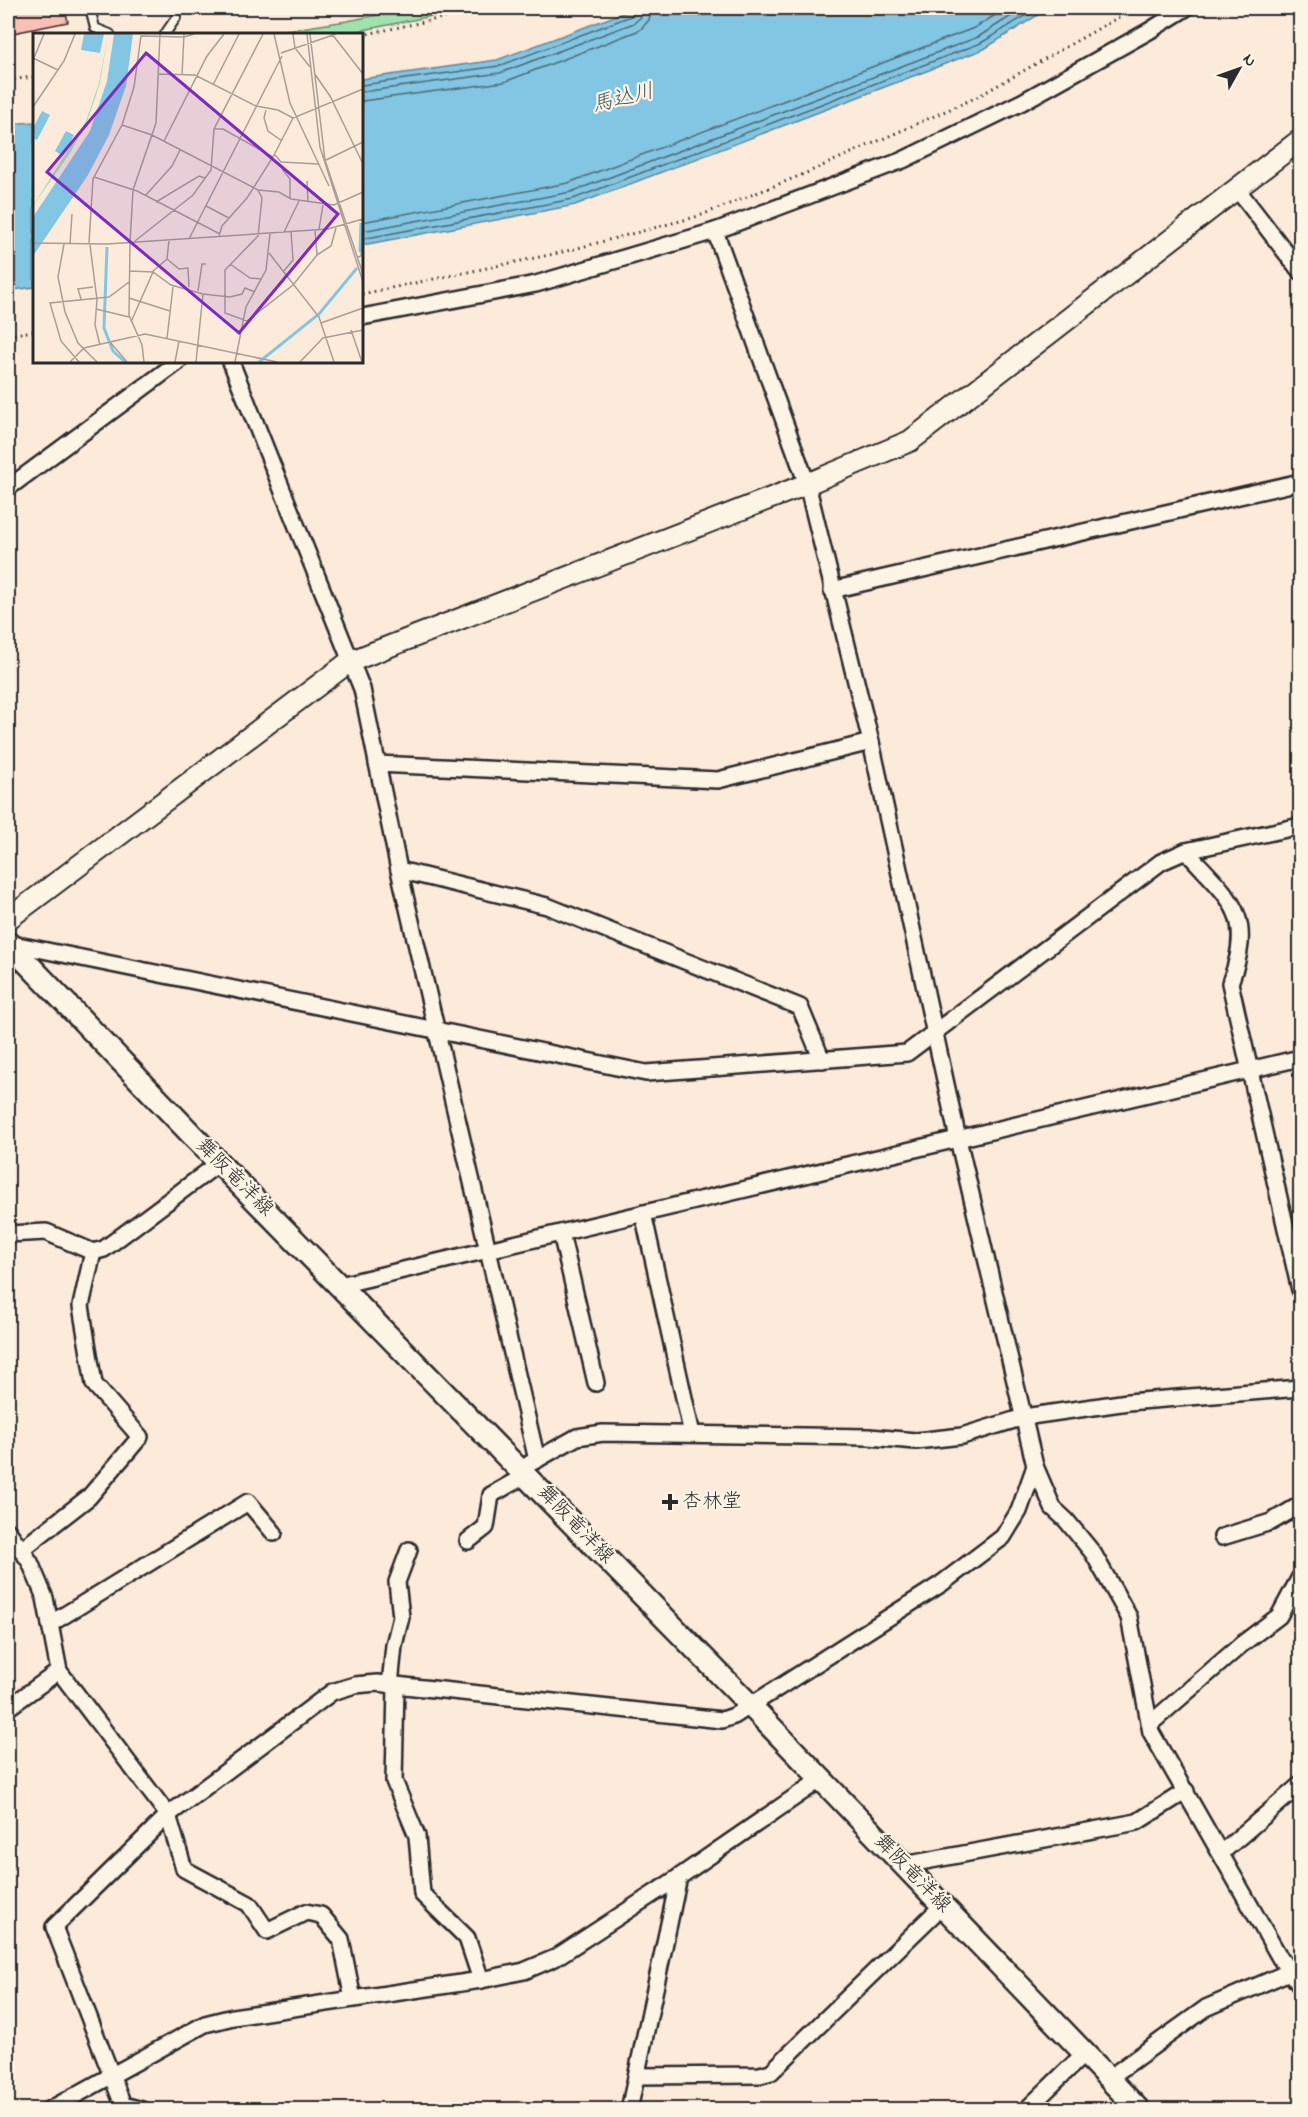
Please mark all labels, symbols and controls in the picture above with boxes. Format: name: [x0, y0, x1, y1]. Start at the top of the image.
inset map: [33, 33, 363, 363]
north arrow: [1209, 39, 1269, 99]
text: N: [1236, 49, 1262, 73]
water label: 馬込川: [589, 77, 657, 121]
street label: 舞阪竜洋線: [188, 1132, 280, 1224]
street label: 舞阪竜洋線: [530, 1479, 620, 1571]
place label: 杏林堂: [682, 1488, 742, 1517]
marker: 杏林堂: [663, 1495, 677, 1509]
street label: 舞阪竜洋線: [867, 1828, 957, 1920]

